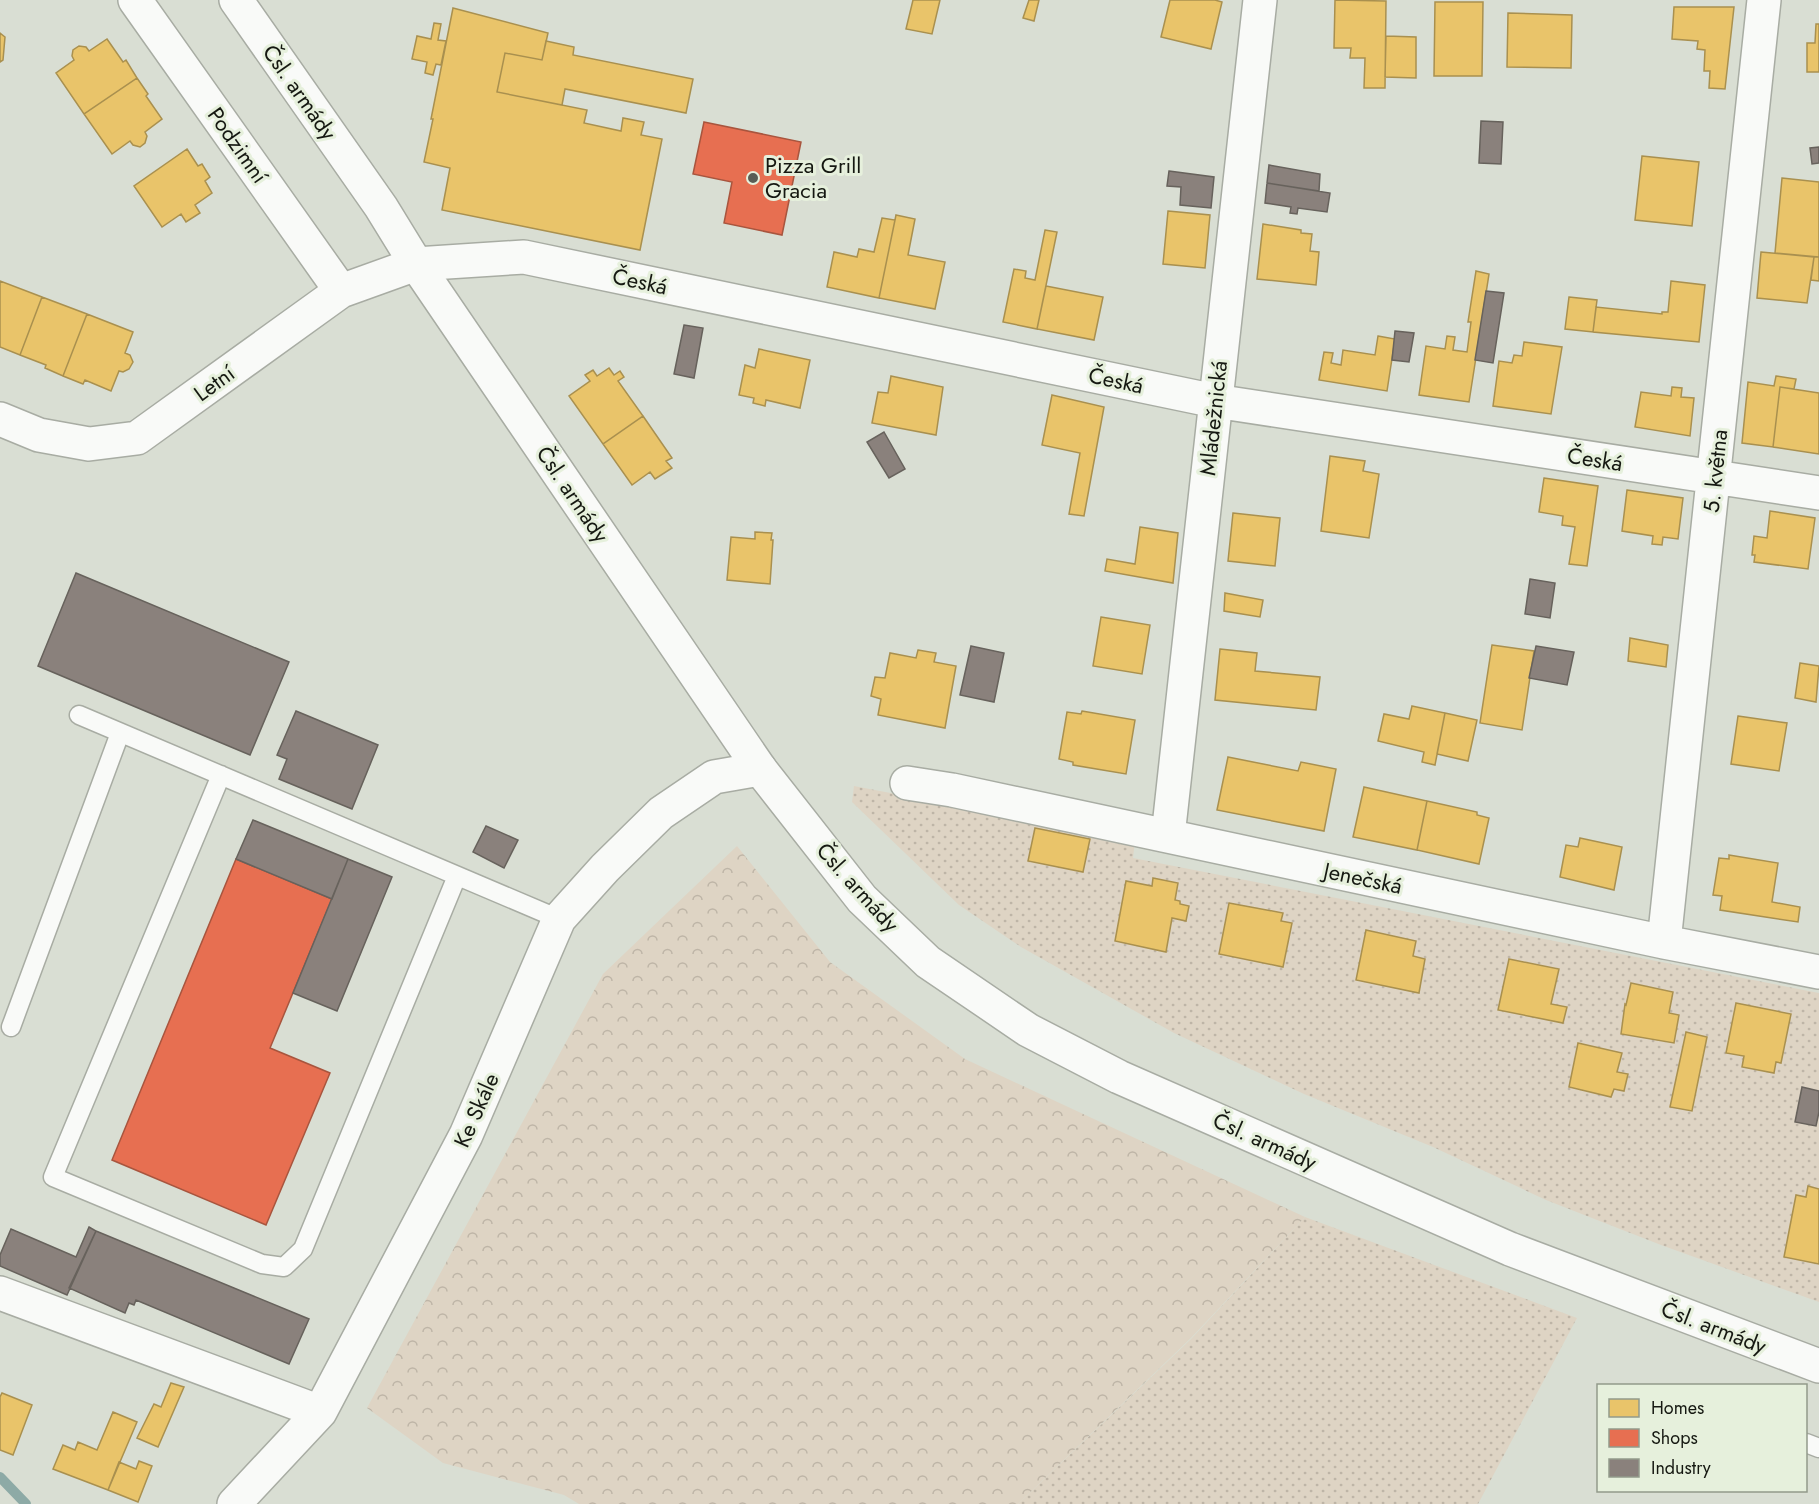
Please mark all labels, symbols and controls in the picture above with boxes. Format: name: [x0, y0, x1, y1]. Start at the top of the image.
street label: Čsl. armády: [255, 38, 345, 147]
street label: Podzimní: [200, 101, 277, 191]
place label: Pizza Grill Gracia: [765, 149, 861, 206]
marker: Pizza Grill Gracia: [746, 171, 760, 185]
street label: Česká: [609, 260, 671, 302]
street label: Letní: [187, 356, 242, 409]
street label: Česká: [1085, 359, 1147, 401]
street label: Mládežnická: [1191, 359, 1235, 477]
street label: 5. května: [1695, 428, 1735, 514]
street label: Čsl. armády: [529, 439, 617, 549]
street label: Česká: [1565, 439, 1625, 479]
street label: Čsl. armády: [809, 835, 907, 939]
street label: Jenečská: [1318, 853, 1405, 902]
street label: Ke Skále: [445, 1068, 507, 1152]
street label: Čsl. armády: [1208, 1104, 1322, 1178]
street label: Čsl. armády: [1657, 1292, 1772, 1362]
legend: [1597, 1384, 1807, 1492]
text: Homes: [1651, 1395, 1704, 1421]
text: Shops: [1651, 1425, 1698, 1451]
text: Industry: [1651, 1455, 1711, 1481]

